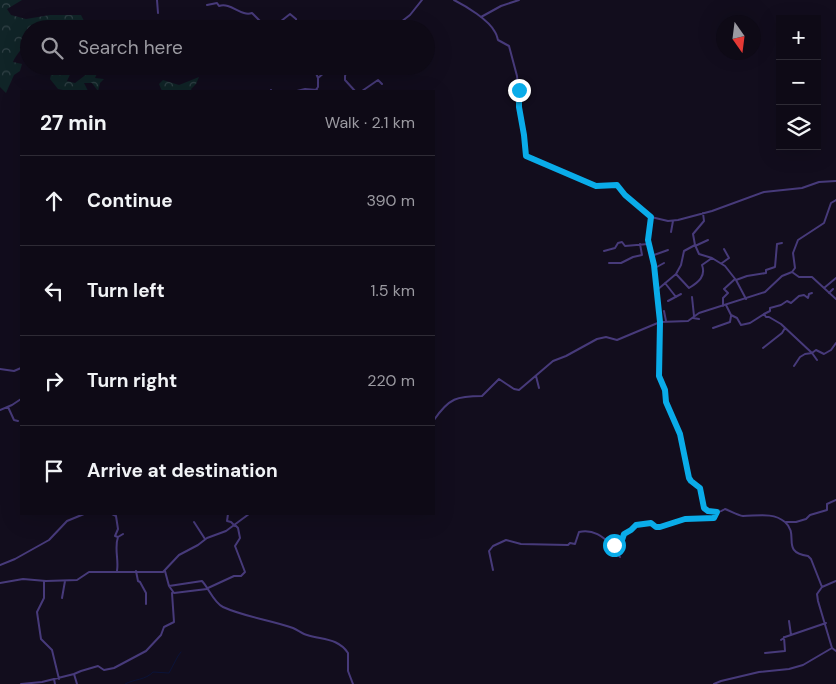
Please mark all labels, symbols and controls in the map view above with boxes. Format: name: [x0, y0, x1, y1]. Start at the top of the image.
north arrow: [716, 15, 761, 60]
map controls: [776, 15, 821, 150]
button: +: [776, 15, 821, 60]
search box: [20, 20, 435, 75]
icon: search: [38, 34, 66, 62]
text: Search here: [78, 35, 183, 60]
button: −: [776, 60, 821, 105]
route end: [508, 79, 531, 102]
button: layers: [776, 105, 821, 150]
text: 27 min: [40, 109, 107, 137]
text: Walk · 2.1 km: [325, 112, 415, 133]
icon: ahead: [40, 187, 68, 215]
text: Continue: [87, 188, 173, 213]
text: 390 m: [367, 190, 415, 211]
icon: left: [40, 277, 68, 305]
text: Turn left: [87, 278, 165, 303]
text: 1.5 km: [371, 280, 415, 301]
icon: right: [40, 367, 68, 395]
text: Turn right: [87, 368, 177, 393]
text: 220 m: [367, 370, 415, 391]
icon: arrive: [40, 457, 68, 485]
text: Arrive at destination: [87, 458, 278, 483]
route start: [603, 534, 626, 557]

